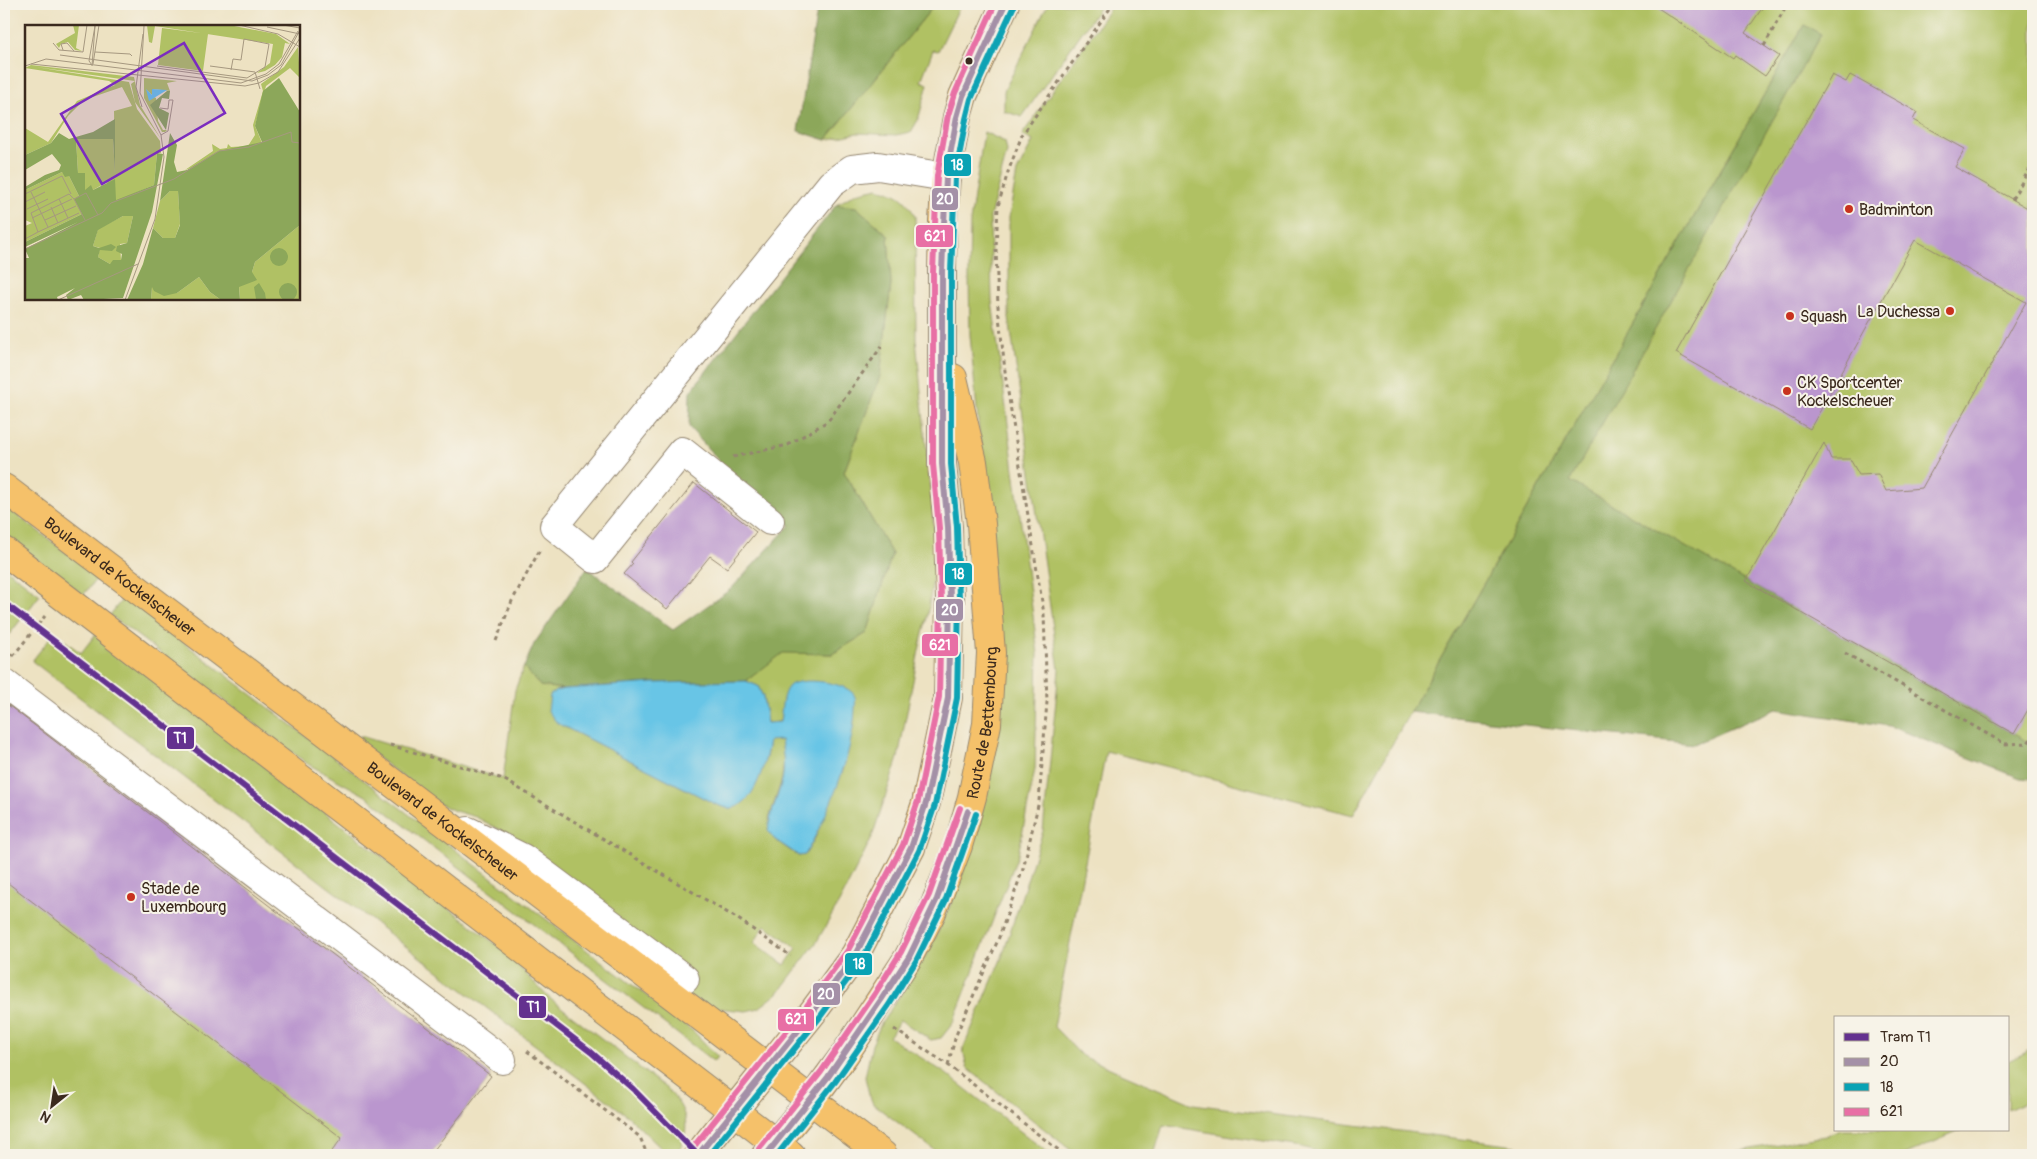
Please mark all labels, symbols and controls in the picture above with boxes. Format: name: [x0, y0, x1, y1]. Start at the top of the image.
inset map: [25, 25, 300, 300]
unlabelled marker: [964, 56, 974, 66]
line badge: 18: [943, 153, 972, 177]
text: 18: [951, 157, 963, 174]
line badge: 20: [931, 187, 959, 211]
text: 20: [936, 191, 954, 208]
place label: Badminton: [1859, 200, 1933, 220]
marker: Badminton: [1843, 203, 1855, 215]
line badge: 621: [915, 224, 954, 248]
text: 621: [924, 228, 946, 245]
place label: La Duchessa: [1857, 302, 1940, 322]
marker: La Duchessa: [1944, 305, 1956, 317]
place label: Squash: [1800, 307, 1847, 327]
marker: Squash: [1784, 310, 1796, 322]
place label: CK Sportcenter Kockelscheuer: [1797, 373, 1903, 411]
marker: CK Sportcenter Kockelscheuer: [1781, 385, 1793, 397]
street label: Boulevard de Kockelscheuer: [40, 513, 200, 641]
line badge: 18: [944, 562, 973, 586]
text: 18: [952, 566, 964, 583]
line badge: 20: [935, 598, 964, 622]
text: 20: [941, 602, 959, 619]
line badge: 621: [921, 633, 959, 657]
text: 621: [929, 637, 951, 654]
street label: Route de Bettembourg: [963, 646, 1002, 801]
line badge: T1: [166, 726, 195, 750]
text: T1: [172, 730, 187, 747]
street label: Boulevard de Kockelscheuer: [362, 758, 522, 886]
place label: Stade de Luxembourg: [141, 879, 226, 917]
marker: Stade de Luxembourg: [125, 891, 137, 903]
line badge: 18: [844, 952, 873, 976]
text: 18: [853, 956, 865, 973]
line badge: 20: [812, 982, 841, 1006]
text: 20: [817, 986, 835, 1003]
line badge: T1: [518, 995, 547, 1019]
text: T1: [525, 999, 540, 1016]
line badge: 621: [777, 1008, 815, 1032]
text: 621: [785, 1011, 807, 1028]
legend: [1834, 1016, 2010, 1132]
text: Tram T1: [1880, 1028, 1931, 1047]
text: 20: [1880, 1052, 1899, 1071]
text: 18: [1880, 1078, 1894, 1097]
north arrow: [28, 1082, 78, 1132]
text: 621: [1880, 1102, 1903, 1121]
text: N: [37, 1107, 54, 1127]

